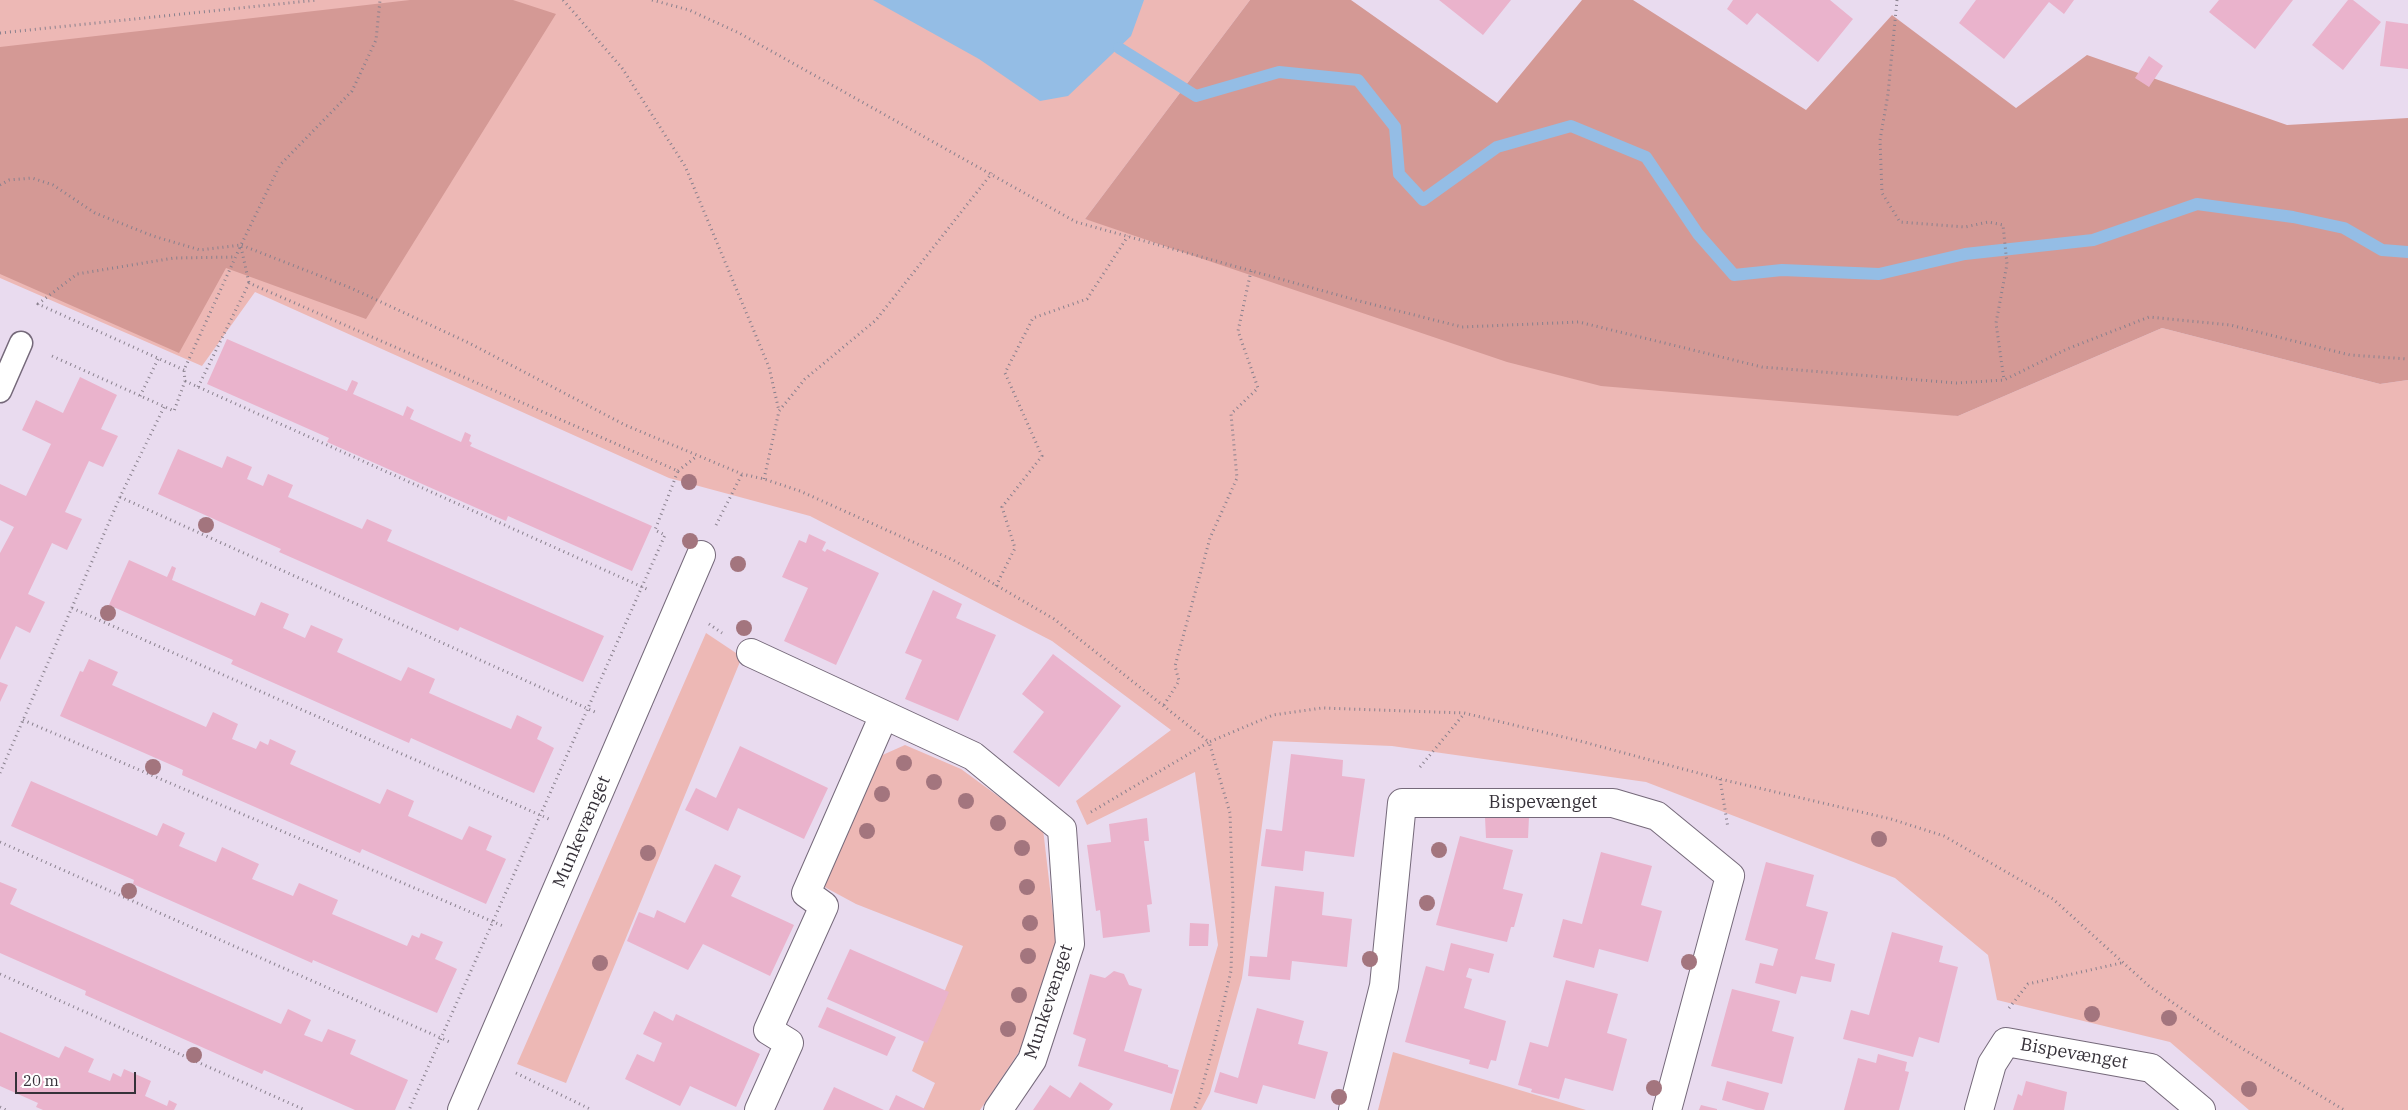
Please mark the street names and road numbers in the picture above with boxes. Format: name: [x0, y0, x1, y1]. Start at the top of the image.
street label: Munkevænget: [549, 773, 615, 891]
street label: Bispevænget: [1489, 792, 1597, 814]
street label: Munkevænget: [1020, 942, 1078, 1062]
street label: Bispevænget: [2019, 1034, 2129, 1074]

